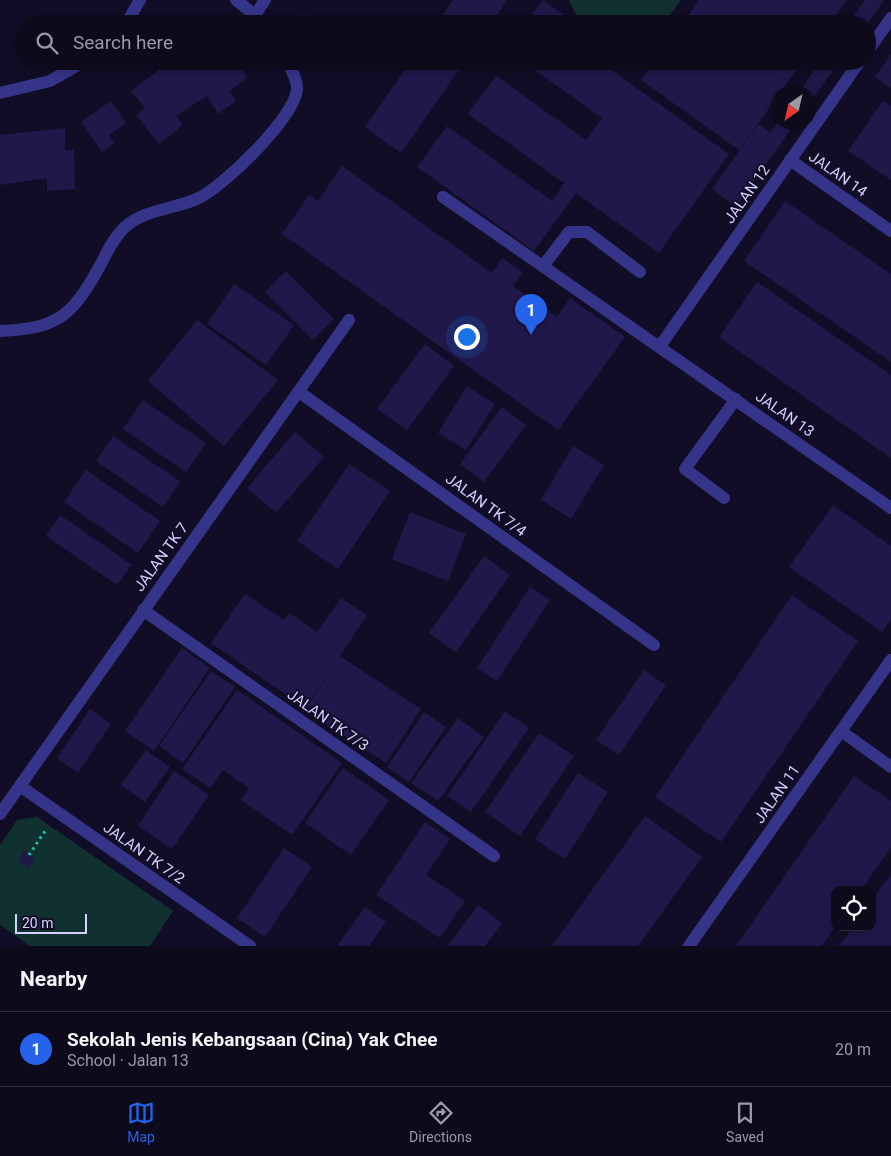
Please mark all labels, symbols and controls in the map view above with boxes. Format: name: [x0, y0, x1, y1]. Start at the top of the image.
search box: [15, 15, 876, 70]
icon: search: [33, 29, 61, 57]
text: Search here: [73, 31, 173, 54]
north arrow: [771, 85, 816, 130]
street label: JALAN 14: [805, 147, 871, 201]
street label: JALAN 12: [720, 161, 774, 227]
pin: 1: [515, 294, 547, 335]
your location: [454, 324, 480, 350]
street label: JALAN 13: [752, 387, 818, 441]
street label: JALAN TK 7/4: [442, 470, 530, 541]
street label: JALAN TK 7: [130, 519, 192, 595]
street label: JALAN TK 7/3: [284, 685, 372, 755]
street label: JALAN 11: [750, 761, 804, 827]
street label: JALAN TK 7/2: [100, 818, 188, 888]
map controls: [831, 886, 876, 931]
button: locate: [831, 886, 876, 931]
scale bar: [15, 911, 88, 934]
text: 20 m: [22, 915, 54, 931]
text: Nearby: [20, 967, 87, 991]
text: Sekolah Jenis Kebangsaan (Cina) Yak Chee: [67, 1028, 437, 1051]
text: 1: [31, 1040, 41, 1059]
text: 20 m: [835, 1040, 871, 1059]
text: School · Jalan 13: [67, 1051, 189, 1070]
tab: Map: [127, 1099, 155, 1145]
tab: Directions: [409, 1099, 472, 1145]
tab: Saved: [726, 1099, 764, 1145]

